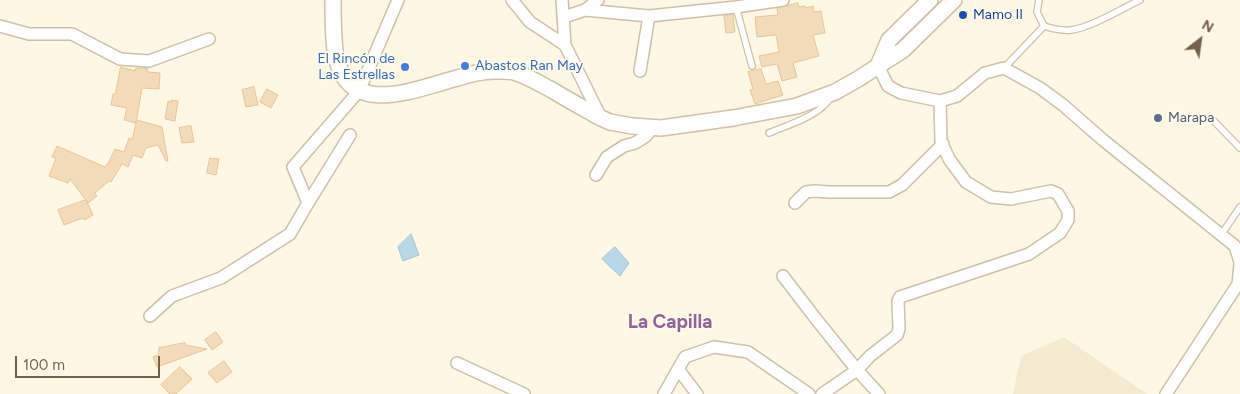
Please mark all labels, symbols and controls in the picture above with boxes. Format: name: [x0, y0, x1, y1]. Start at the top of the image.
place label: Mamo II: [973, 7, 1023, 23]
marker: Mamo II: [957, 9, 969, 21]
north arrow: [1175, 15, 1225, 65]
text: N: [1199, 17, 1217, 37]
place label: El Rincón de Las Estrellas: [318, 51, 395, 84]
place label: Abastos Ran May: [475, 58, 583, 74]
marker: Abastos Ran May: [459, 60, 471, 72]
marker: El Rincón de Las Estrellas: [399, 61, 411, 73]
place label: Marapa: [1168, 110, 1214, 126]
marker: Marapa: [1152, 112, 1164, 124]
district label: La Capilla: [628, 311, 712, 333]
scale bar: [18, 346, 162, 378]
text: 100 m: [23, 356, 65, 374]

